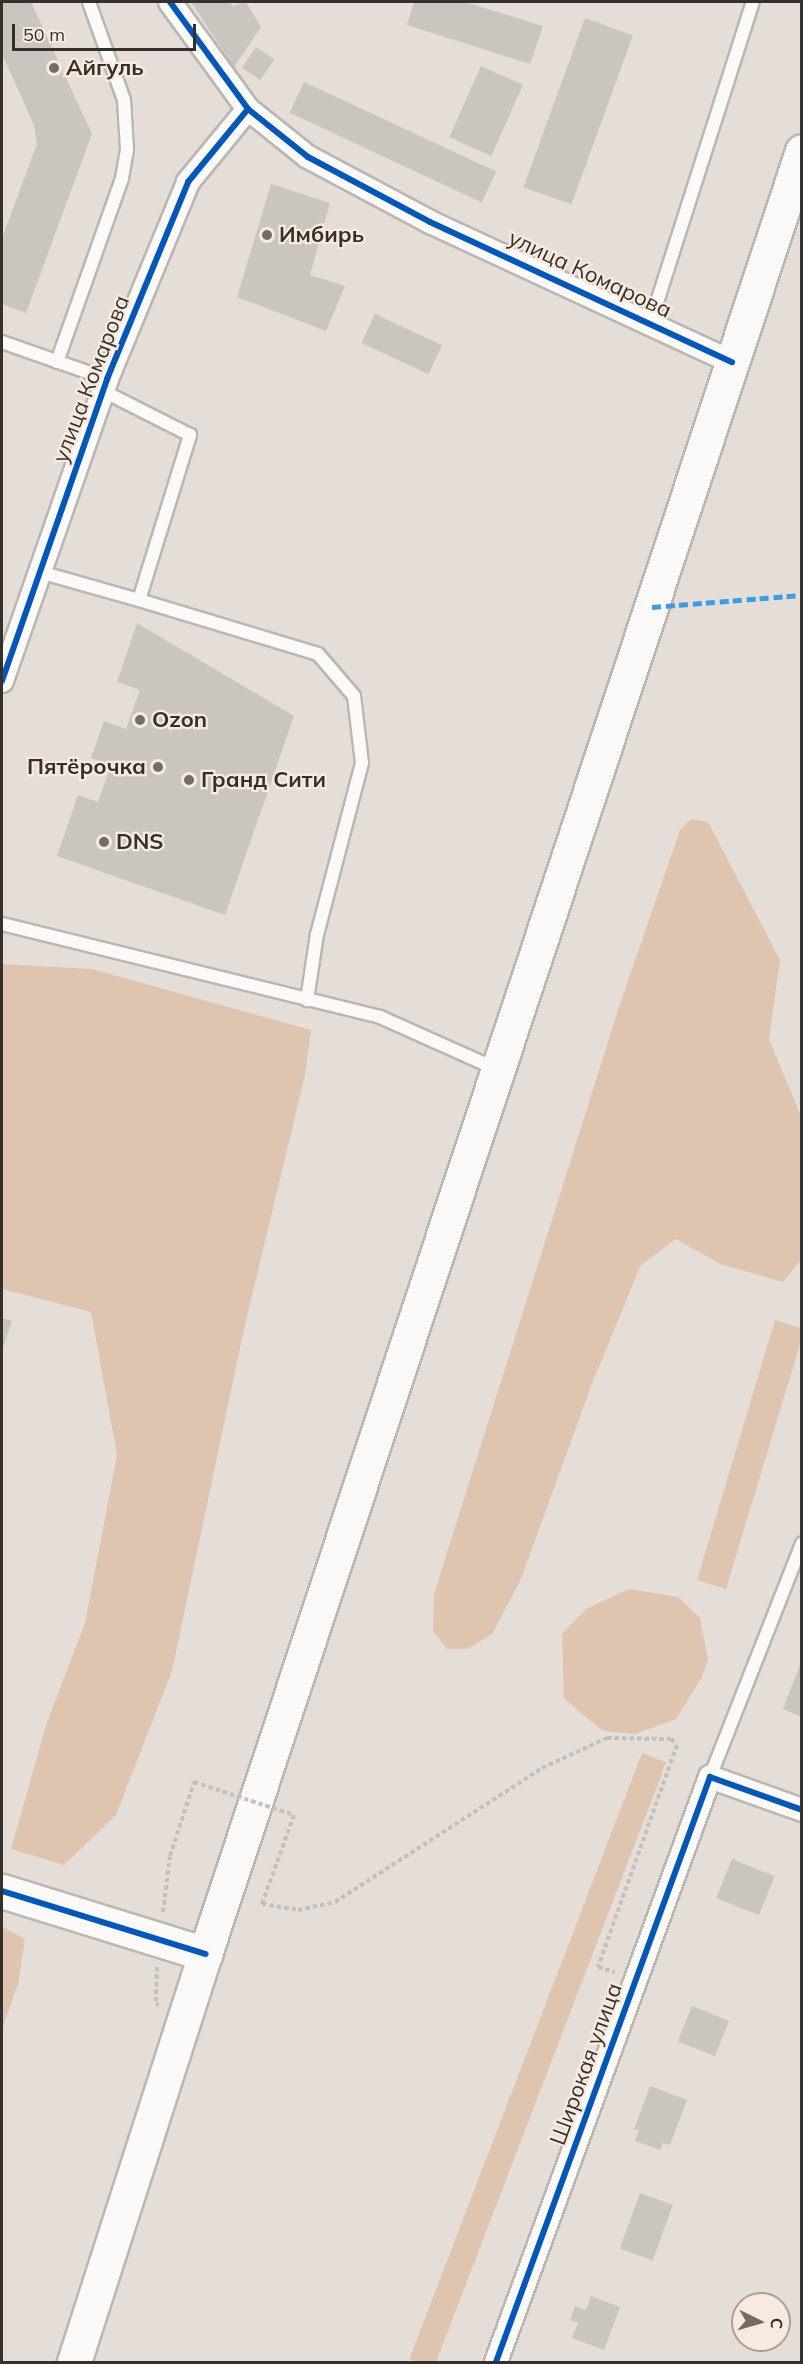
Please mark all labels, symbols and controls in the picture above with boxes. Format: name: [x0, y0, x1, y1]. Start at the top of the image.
scale bar: [15, 12, 200, 50]
text: 50 m: [23, 23, 65, 46]
place label: Айгуль: [66, 55, 144, 81]
marker: Айгуль: [47, 61, 61, 75]
place label: Имбирь: [279, 222, 364, 248]
street label: улица Комарова: [504, 225, 676, 323]
marker: Имбирь: [260, 228, 274, 242]
street label: улица Комарова: [47, 292, 135, 466]
place label: Ozon: [152, 707, 207, 733]
marker: Ozon: [133, 713, 147, 727]
place label: Пятёрочка: [27, 754, 146, 780]
marker: Пятёрочка: [151, 760, 165, 774]
place label: Гранд Сити: [201, 767, 326, 793]
marker: Гранд Сити: [182, 773, 196, 787]
place label: DNS: [116, 829, 164, 855]
marker: DNS: [97, 835, 111, 849]
street label: Широкая улица: [544, 1979, 628, 2149]
north arrow: [731, 2292, 791, 2352]
text: С: [766, 2317, 787, 2330]

